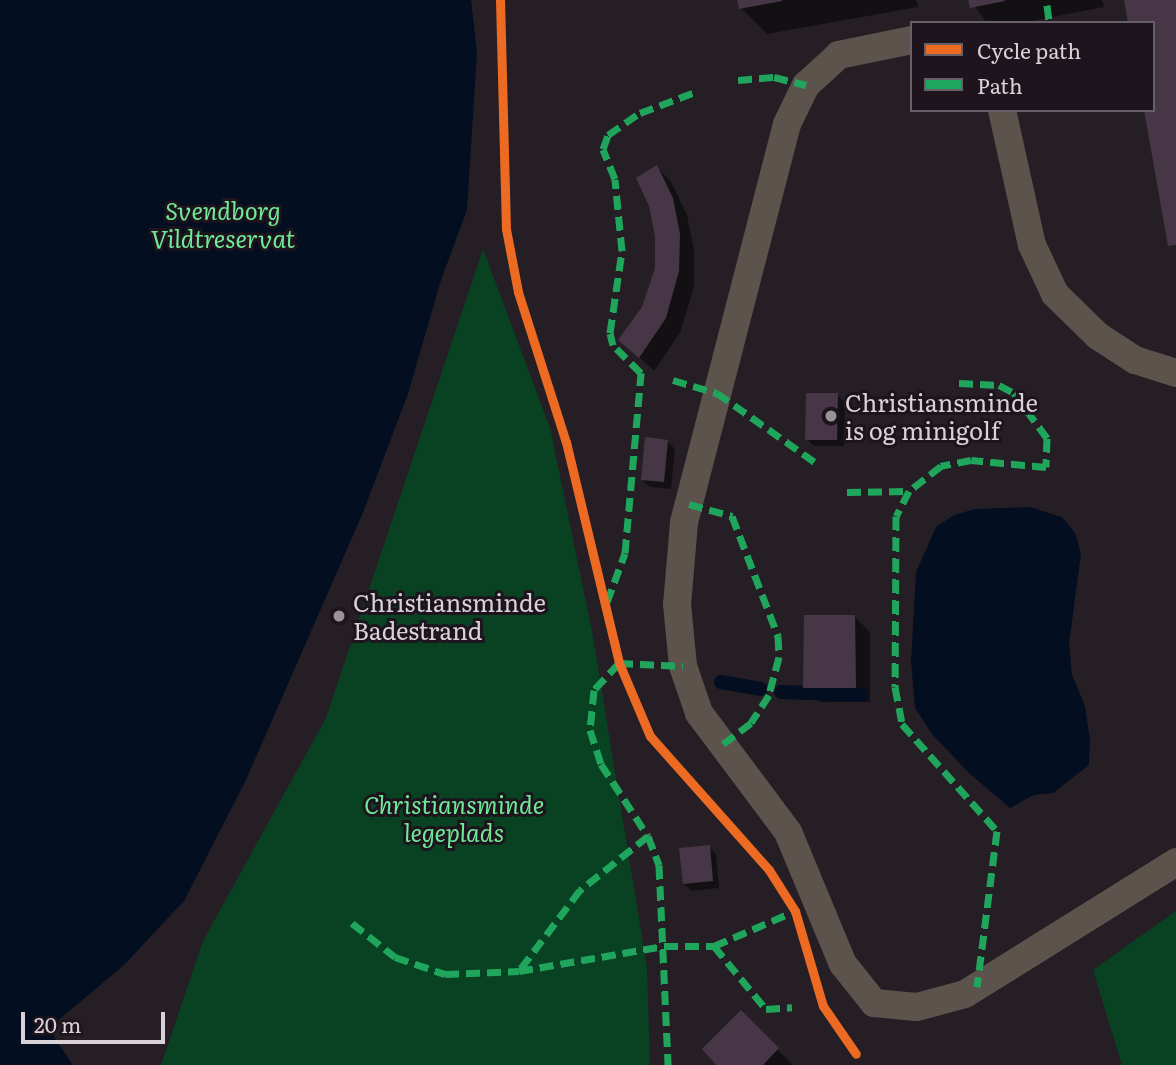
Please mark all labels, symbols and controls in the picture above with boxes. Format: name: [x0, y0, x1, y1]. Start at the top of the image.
legend: [910, 21, 1155, 112]
text: Cycle path: [977, 34, 1081, 65]
text: Path: [977, 69, 1023, 100]
park label: Svendborg Vildtreservat: [151, 196, 295, 252]
place label: Christiansminde is og minigolf: [845, 388, 1038, 444]
marker: Christiansminde is og minigolf: [823, 408, 839, 424]
place label: Christiansminde Badestrand: [353, 588, 546, 644]
marker: Christiansminde Badestrand: [331, 608, 347, 624]
park label: Christiansminde legeplads: [364, 790, 544, 846]
scale bar: [24, 998, 168, 1042]
text: 20 m: [34, 1008, 81, 1039]

